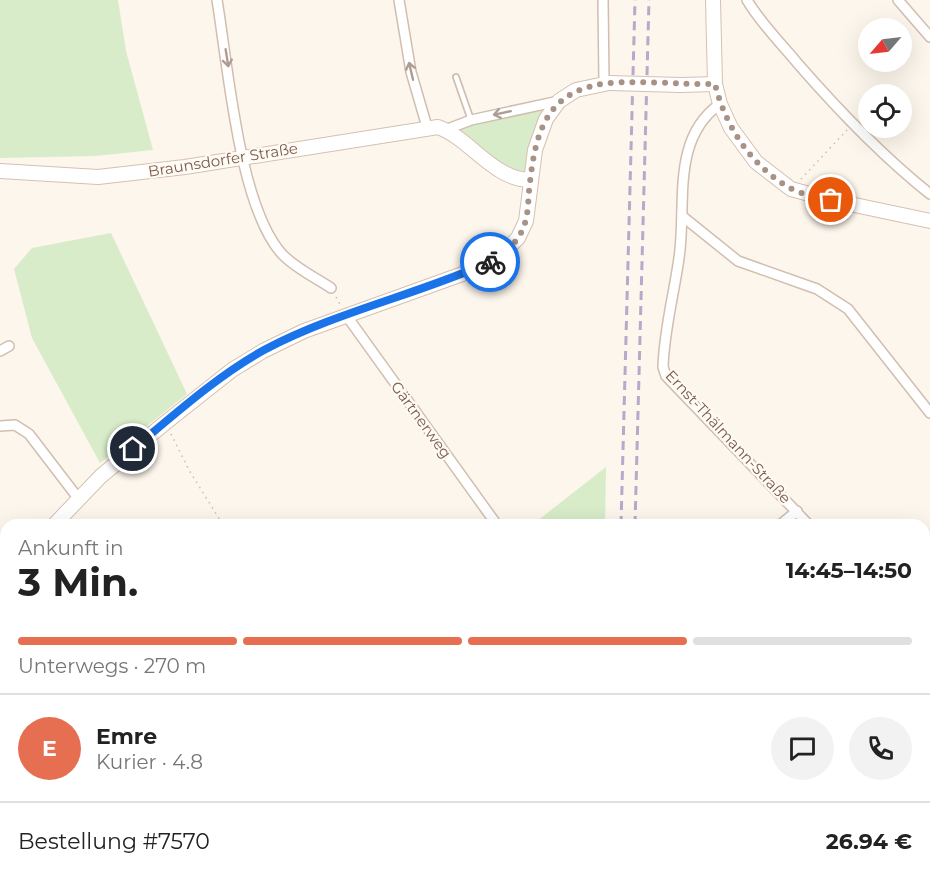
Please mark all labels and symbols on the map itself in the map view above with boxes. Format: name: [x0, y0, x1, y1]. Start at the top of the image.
north arrow: [858, 18, 912, 72]
one-way arrow: [221, 47, 232, 67]
one-way arrow: [405, 62, 417, 81]
one-way arrow: [493, 108, 512, 120]
street label: Braunsdorfer Straße: [147, 138, 299, 181]
pin: [805, 174, 856, 225]
courier: [460, 232, 520, 292]
street label: Ernst-Thälmann-Straße: [662, 366, 795, 507]
street label: Gärtnerweg: [387, 378, 456, 462]
pin: [107, 423, 158, 474]

